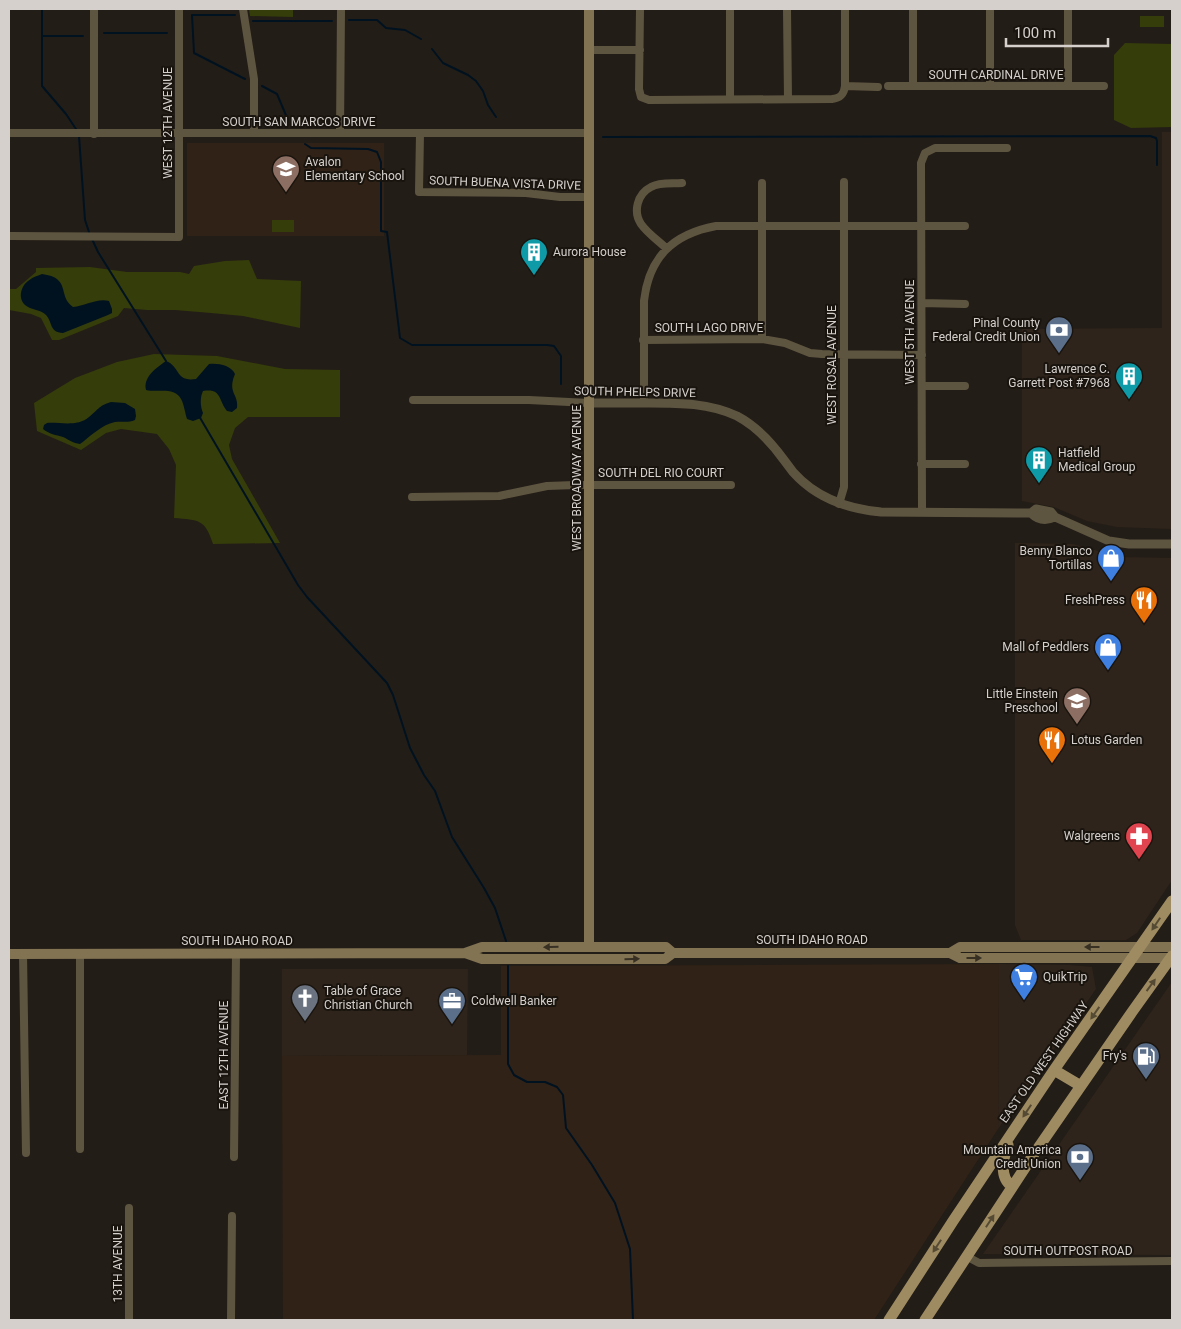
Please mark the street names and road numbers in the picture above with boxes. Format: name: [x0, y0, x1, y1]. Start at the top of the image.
street label: WEST 12TH AVENUE: [161, 67, 175, 179]
street label: SOUTH CARDINAL DRIVE: [929, 68, 1064, 82]
street label: SOUTH SAN MARCOS DRIVE: [222, 115, 376, 129]
street label: SOUTH BUENA VISTA DRIVE: [429, 173, 581, 193]
street label: WEST 5TH AVENUE: [903, 279, 917, 384]
street label: WEST ROSAL AVENUE: [825, 305, 839, 425]
street label: SOUTH LAGO DRIVE: [655, 321, 763, 335]
street label: SOUTH PHELPS DRIVE: [574, 384, 696, 400]
street label: WEST BROADWAY AVENUE: [570, 405, 584, 551]
street label: SOUTH DEL RIO COURT: [598, 466, 724, 480]
street label: SOUTH IDAHO ROAD: [756, 933, 868, 947]
street label: SOUTH IDAHO ROAD: [181, 934, 293, 948]
street label: EAST OLD WEST HIGHWAY: [997, 998, 1092, 1125]
street label: EAST 12TH AVENUE: [217, 1000, 231, 1109]
street label: 13TH AVENUE: [111, 1225, 125, 1303]
street label: SOUTH OUTPOST ROAD: [1003, 1244, 1133, 1258]

